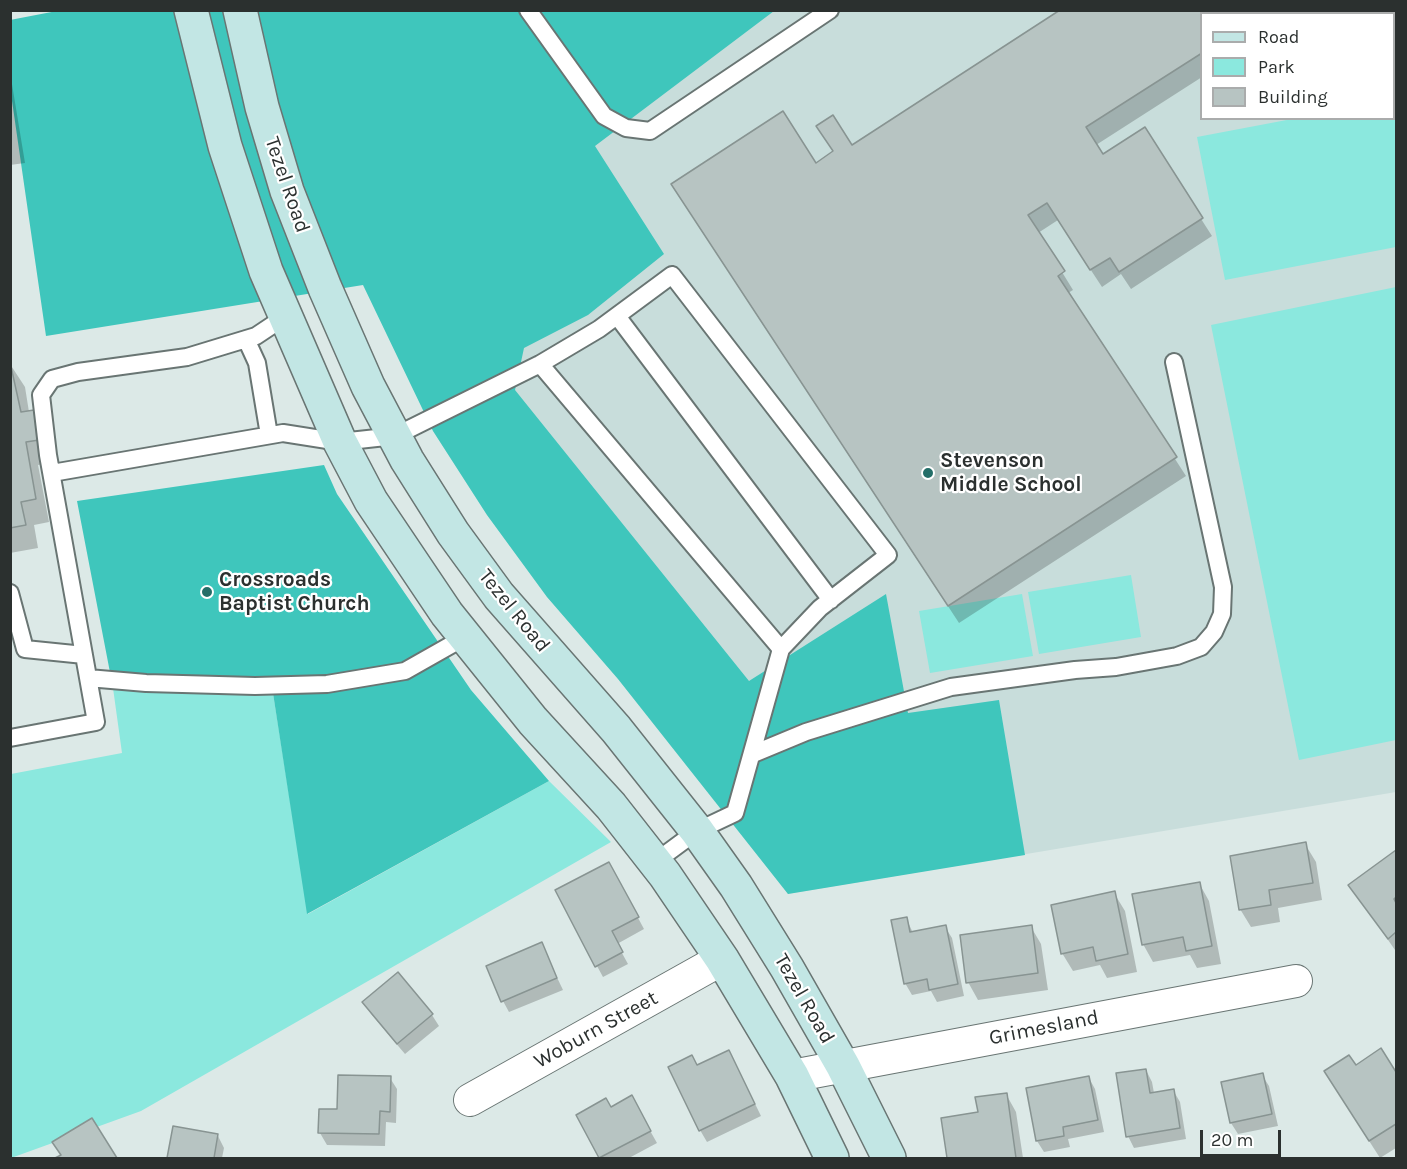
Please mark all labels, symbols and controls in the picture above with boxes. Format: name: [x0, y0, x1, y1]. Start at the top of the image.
legend: [1200, 12, 1395, 120]
text: Road: [1258, 26, 1299, 48]
text: Park: [1258, 56, 1295, 78]
text: Building: [1258, 86, 1328, 108]
street label: Tezel Road: [259, 134, 315, 236]
place label: Stevenson Middle School: [940, 448, 1082, 498]
marker: Stevenson Middle School: [921, 466, 935, 480]
street label: Tezel Road: [473, 564, 555, 658]
place label: Crossroads Baptist Church: [219, 567, 370, 617]
marker: Crossroads Baptist Church: [200, 585, 214, 599]
street label: Tezel Road: [768, 950, 840, 1048]
street label: Woburn Street: [530, 986, 662, 1074]
street label: Grimesland: [987, 1005, 1101, 1051]
scale bar: [1203, 1118, 1284, 1156]
text: 20 m: [1211, 1129, 1253, 1151]

